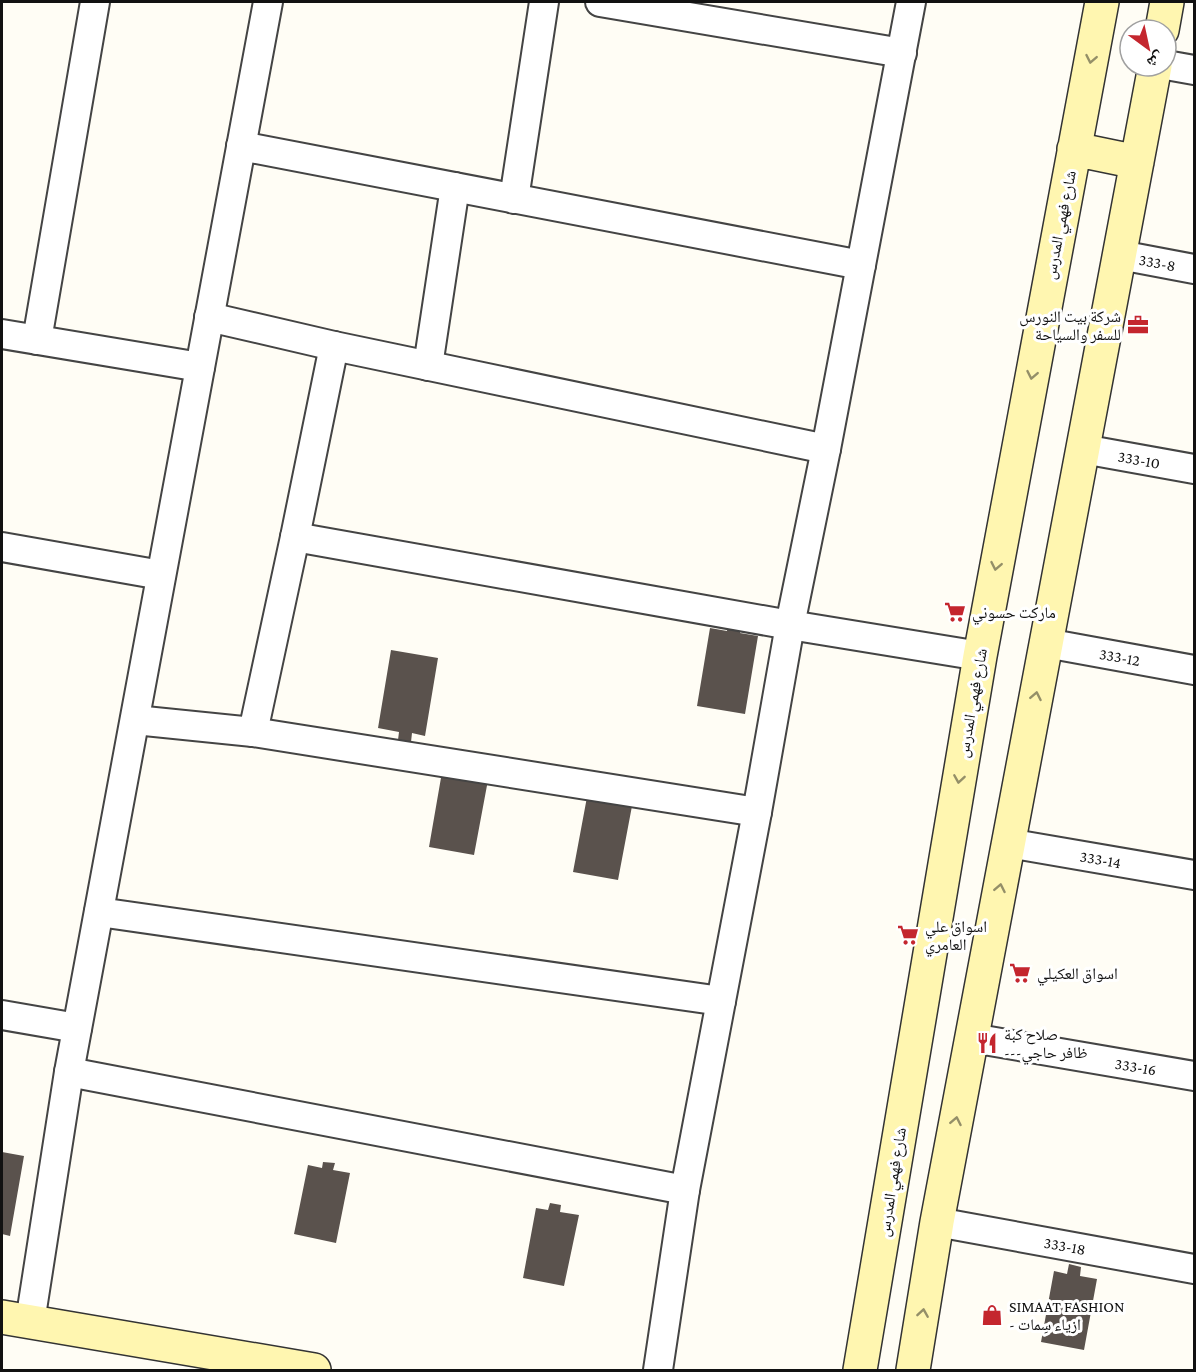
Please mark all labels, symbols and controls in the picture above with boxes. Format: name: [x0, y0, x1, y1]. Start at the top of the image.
north arrow: [1118, 18, 1178, 78]
text: ش: [1144, 48, 1168, 72]
one-way arrow: [1085, 54, 1098, 64]
street label: شارع فهمي المدرس: [1041, 169, 1083, 282]
street label: 333-8: [1138, 250, 1177, 274]
place label: شركة بيت النورس للسفر والسياحة: [1019, 308, 1121, 344]
office icon: شركة بيت النورس للسفر والسياحة: [1126, 313, 1150, 337]
one-way arrow: [1026, 369, 1039, 379]
street label: 333-10: [1117, 447, 1162, 471]
one-way arrow: [990, 561, 1003, 571]
supermarket icon: ماركت حسوني: [943, 600, 967, 624]
place label: ماركت حسوني: [972, 604, 1056, 625]
street label: 333-12: [1098, 644, 1142, 669]
street label: شارع فهمي المدرس: [954, 647, 994, 760]
one-way arrow: [1029, 691, 1042, 701]
one-way arrow: [953, 774, 966, 784]
street label: 333-14: [1079, 847, 1123, 871]
one-way arrow: [993, 883, 1006, 893]
place label: اسواق علي العامري: [925, 918, 987, 957]
supermarket icon: اسواق علي العامري: [896, 923, 920, 947]
supermarket icon: اسواق العكيلي: [1008, 961, 1032, 985]
place label: اسواق العكيلي: [1037, 965, 1118, 986]
place label: صلاح كبة ---ظافر حاجي: [1004, 1026, 1088, 1065]
restaurant icon: صلاح كبة ---ظافر حاجي: [975, 1031, 999, 1055]
street label: 333-16: [1114, 1054, 1158, 1078]
one-way arrow: [949, 1116, 962, 1126]
street label: شارع فهمي المدرس: [875, 1126, 913, 1239]
street label: 333-18: [1043, 1233, 1087, 1258]
place label: SIMAAT FASHION - ازياء سِمات: [1009, 1298, 1125, 1334]
shop icon: SIMAAT FASHION - ازياء سِمات: [980, 1303, 1004, 1327]
one-way arrow: [916, 1308, 928, 1317]

